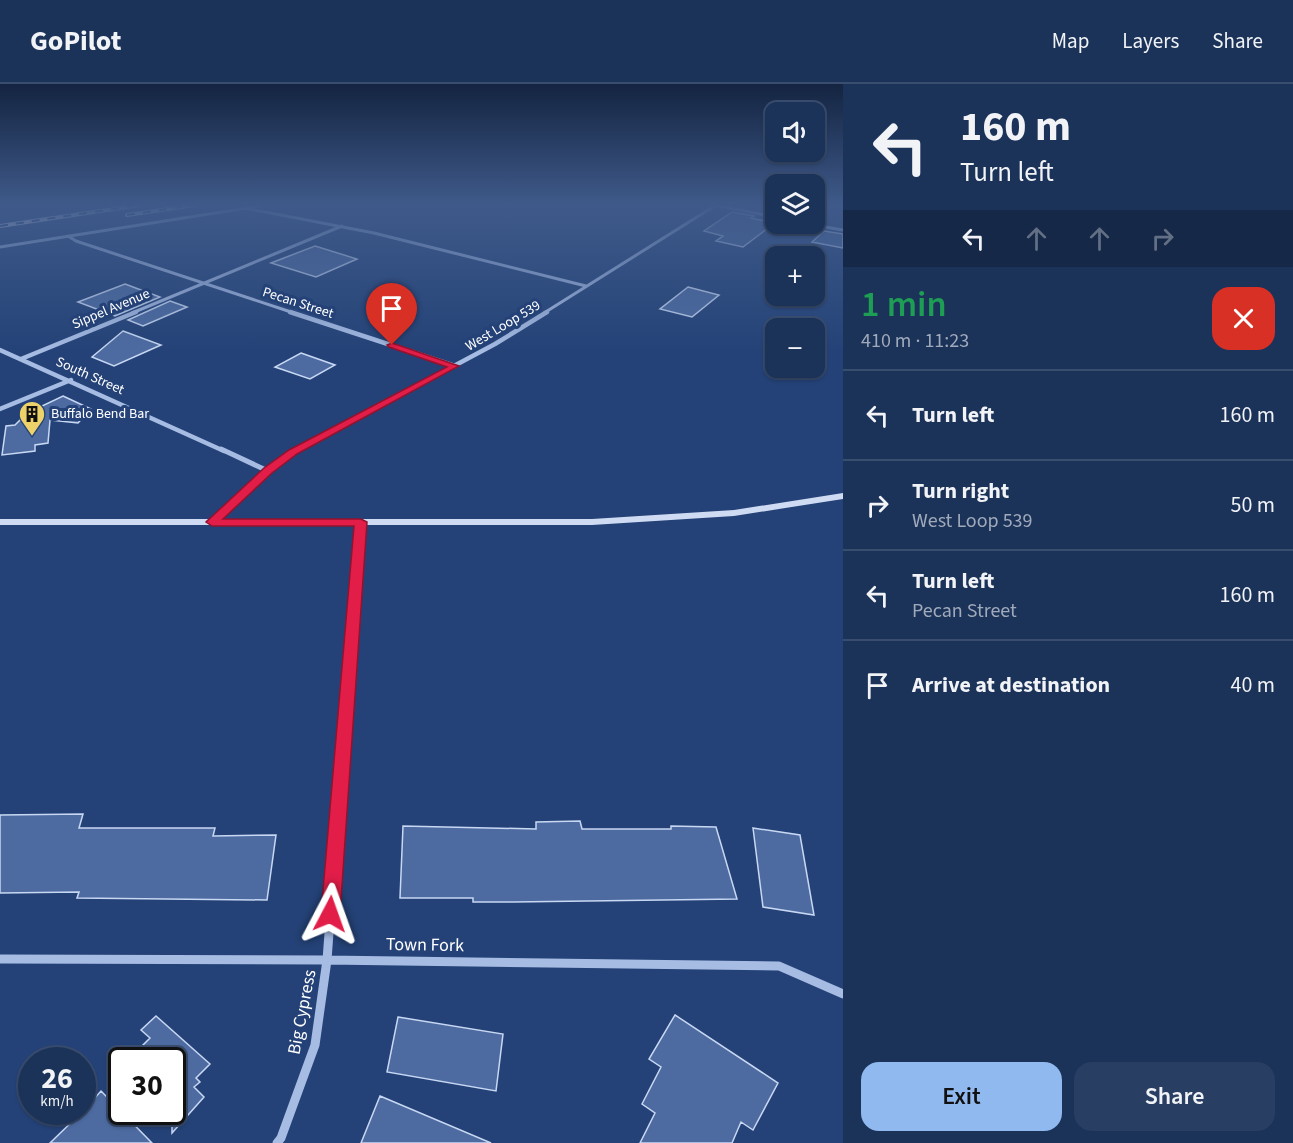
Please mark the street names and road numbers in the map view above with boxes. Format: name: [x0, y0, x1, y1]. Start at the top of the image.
street label: Pecan Street: [260, 282, 336, 324]
street label: Sippel Avenue: [69, 284, 153, 334]
street label: West Loop 539: [462, 296, 544, 356]
street label: South Street: [53, 352, 128, 400]
street label: Town Fork: [386, 932, 464, 958]
street label: Big Cypress: [282, 967, 322, 1057]

